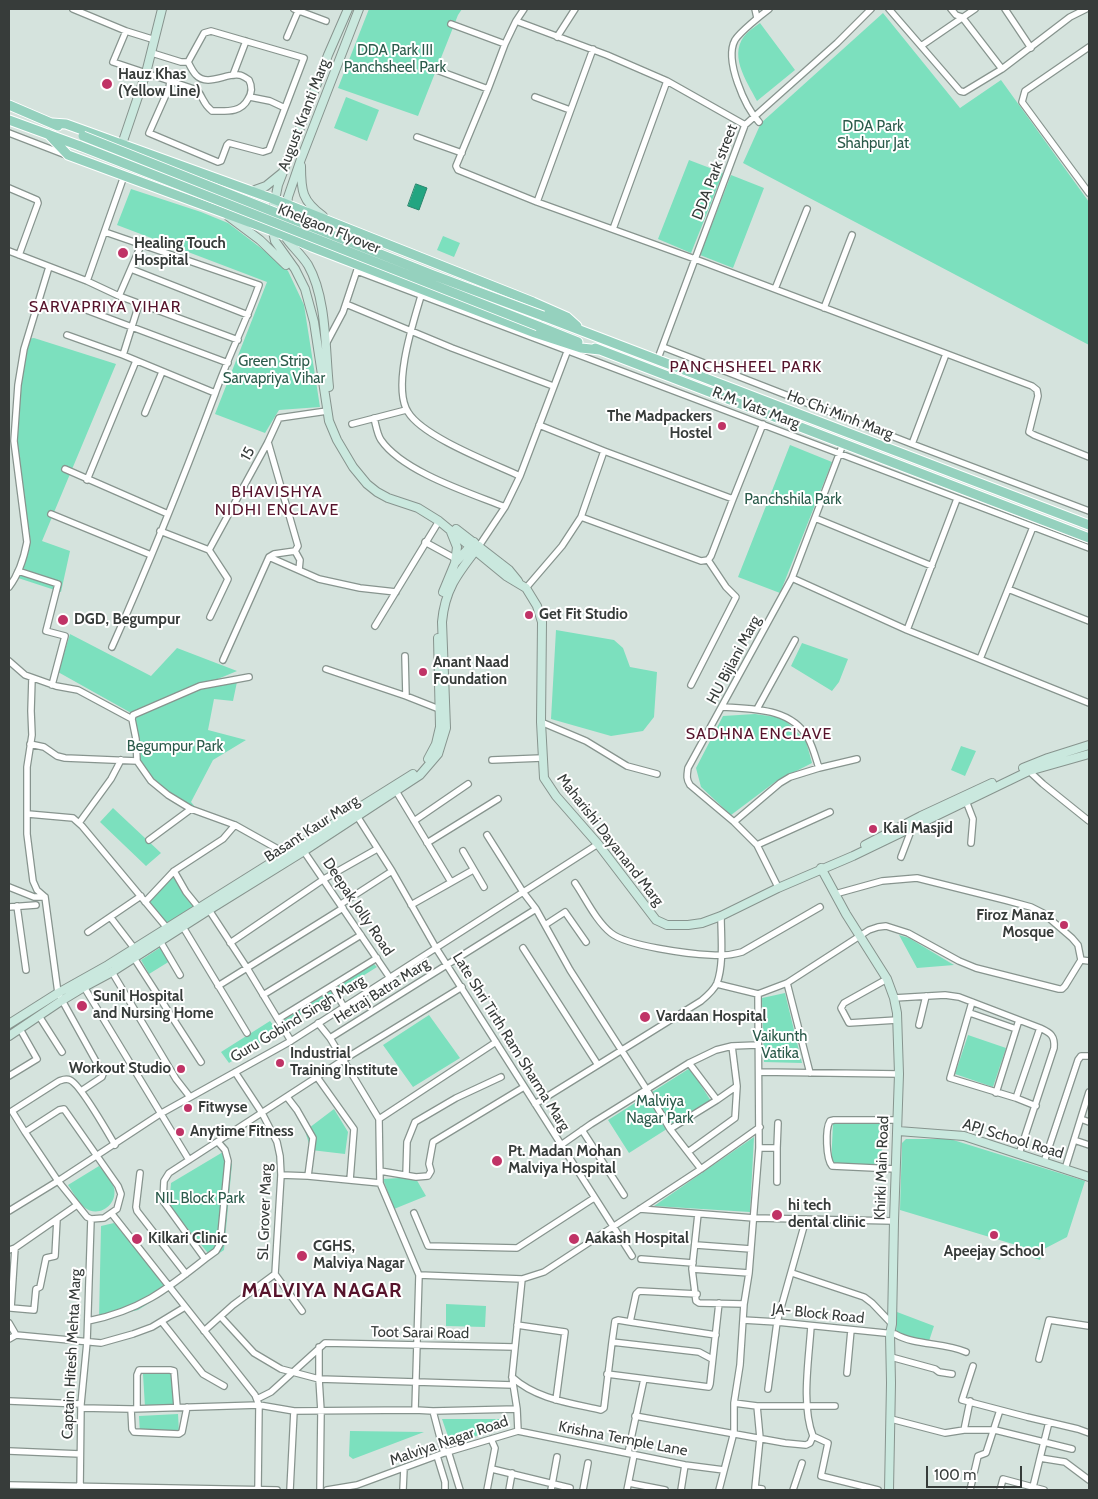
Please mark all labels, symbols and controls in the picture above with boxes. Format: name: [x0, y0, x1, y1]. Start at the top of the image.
park label: DDA Park III Panchsheel Park: [344, 42, 446, 77]
street label: August Kranti Marg: [274, 56, 334, 174]
place label: Hauz Khas (Yellow Line): [118, 66, 201, 101]
marker: Hauz Khas (Yellow Line): [100, 77, 114, 91]
park label: DDA Park Shahpur Jat: [837, 118, 909, 153]
street label: DDA Park street: [689, 122, 741, 222]
street label: Khelgaon Flyover: [275, 200, 383, 258]
place label: Healing Touch Hospital: [134, 235, 226, 270]
marker: Healing Touch Hospital: [116, 246, 130, 260]
district label: SARVAPRIYA VIHAR: [27, 297, 183, 317]
park label: Green Strip Sarvapriya Vihar: [223, 353, 325, 388]
district label: PANCHSHEEL PARK: [668, 357, 824, 377]
street label: R.M. Vats Marg: [710, 383, 802, 433]
street label: Ho Chi Minh Marg: [784, 386, 896, 444]
place label: The Madpackers Hostel: [607, 408, 712, 443]
marker: The Madpackers Hostel: [716, 420, 728, 432]
street label: 15: [237, 444, 259, 464]
district label: BHAVISHYA NIDHI ENCLAVE: [213, 482, 341, 520]
park label: Panchshila Park: [744, 491, 842, 509]
place label: Get Fit Studio: [539, 606, 628, 624]
marker: Get Fit Studio: [523, 609, 535, 621]
place label: DGD, Begumpur: [74, 611, 180, 629]
marker: DGD, Begumpur: [56, 613, 70, 627]
street label: HU Bijlani Marg: [703, 613, 765, 707]
place label: Anant Naad Foundation: [433, 654, 509, 689]
marker: Anant Naad Foundation: [417, 666, 429, 678]
district label: SADHNA ENCLAVE: [684, 724, 834, 744]
park label: Begumpur Park: [127, 738, 223, 756]
street label: Maharishi Dayanand Marg: [553, 770, 667, 910]
street label: Basant Kaur Marg: [261, 792, 363, 866]
place label: Kali Masjid: [883, 820, 953, 838]
marker: Kali Masjid: [867, 823, 879, 835]
street label: Deepak Jolly Road: [319, 855, 397, 959]
place label: Firoz Manaz Mosque: [976, 907, 1054, 942]
marker: Firoz Manaz Mosque: [1058, 919, 1070, 931]
street label: Late Shri Tirth Ram Sharma Marg: [448, 949, 574, 1135]
street label: Hetraj Batra Marg: [331, 954, 433, 1028]
street label: Guru Gobind Singh Marg: [227, 972, 369, 1066]
place label: Sunil Hospital and Nursing Home: [93, 988, 214, 1023]
marker: Sunil Hospital and Nursing Home: [75, 999, 89, 1013]
place label: Vardaan Hospital: [656, 1008, 767, 1026]
marker: Vardaan Hospital: [638, 1010, 652, 1024]
park label: Vaikunth Vatika: [753, 1028, 807, 1063]
place label: Industrial Training Institute: [290, 1045, 398, 1080]
marker: Industrial Training Institute: [274, 1057, 286, 1069]
place label: Workout Studio: [69, 1060, 171, 1078]
marker: Workout Studio: [175, 1063, 187, 1075]
park label: Malviya Nagar Park: [626, 1093, 694, 1128]
place label: Fitwyse: [198, 1099, 247, 1117]
marker: Fitwyse: [182, 1102, 194, 1114]
street label: Khirki Main Road: [871, 1115, 893, 1221]
street label: APJ School Road: [960, 1115, 1066, 1163]
place label: Anytime Fitness: [190, 1123, 294, 1141]
marker: Anytime Fitness: [174, 1126, 186, 1138]
place label: Pt. Madan Mohan Malviya Hospital: [508, 1143, 621, 1178]
marker: Pt. Madan Mohan Malviya Hospital: [490, 1154, 504, 1168]
street label: SL Grover Marg: [254, 1163, 276, 1261]
park label: NIL Block Park: [155, 1190, 245, 1208]
place label: hi tech dental clinic: [788, 1197, 866, 1232]
marker: hi tech dental clinic: [770, 1208, 784, 1222]
marker: Apeejay School: [988, 1229, 1000, 1241]
place label: Kilkari Clinic: [148, 1230, 227, 1248]
place label: Aakash Hospital: [585, 1230, 689, 1248]
marker: Kilkari Clinic: [130, 1232, 144, 1246]
marker: Aakash Hospital: [567, 1232, 581, 1246]
place label: CGHS, Malviya Nagar: [313, 1238, 404, 1273]
place label: Apeejay School: [944, 1243, 1044, 1261]
marker: CGHS, Malviya Nagar: [295, 1249, 309, 1263]
street label: Captain Hitesh Mehta Marg: [59, 1268, 85, 1440]
district label: MALVIYA NAGAR: [240, 1279, 404, 1303]
street label: JA- Block Road: [771, 1300, 865, 1328]
street label: Toot Sarai Road: [371, 1323, 469, 1343]
street label: Malviya Nagar Road: [387, 1412, 511, 1470]
street label: Krishna Temple Lane: [557, 1418, 689, 1460]
scale bar: [928, 1456, 1024, 1488]
text: 100 m: [934, 1466, 976, 1484]

